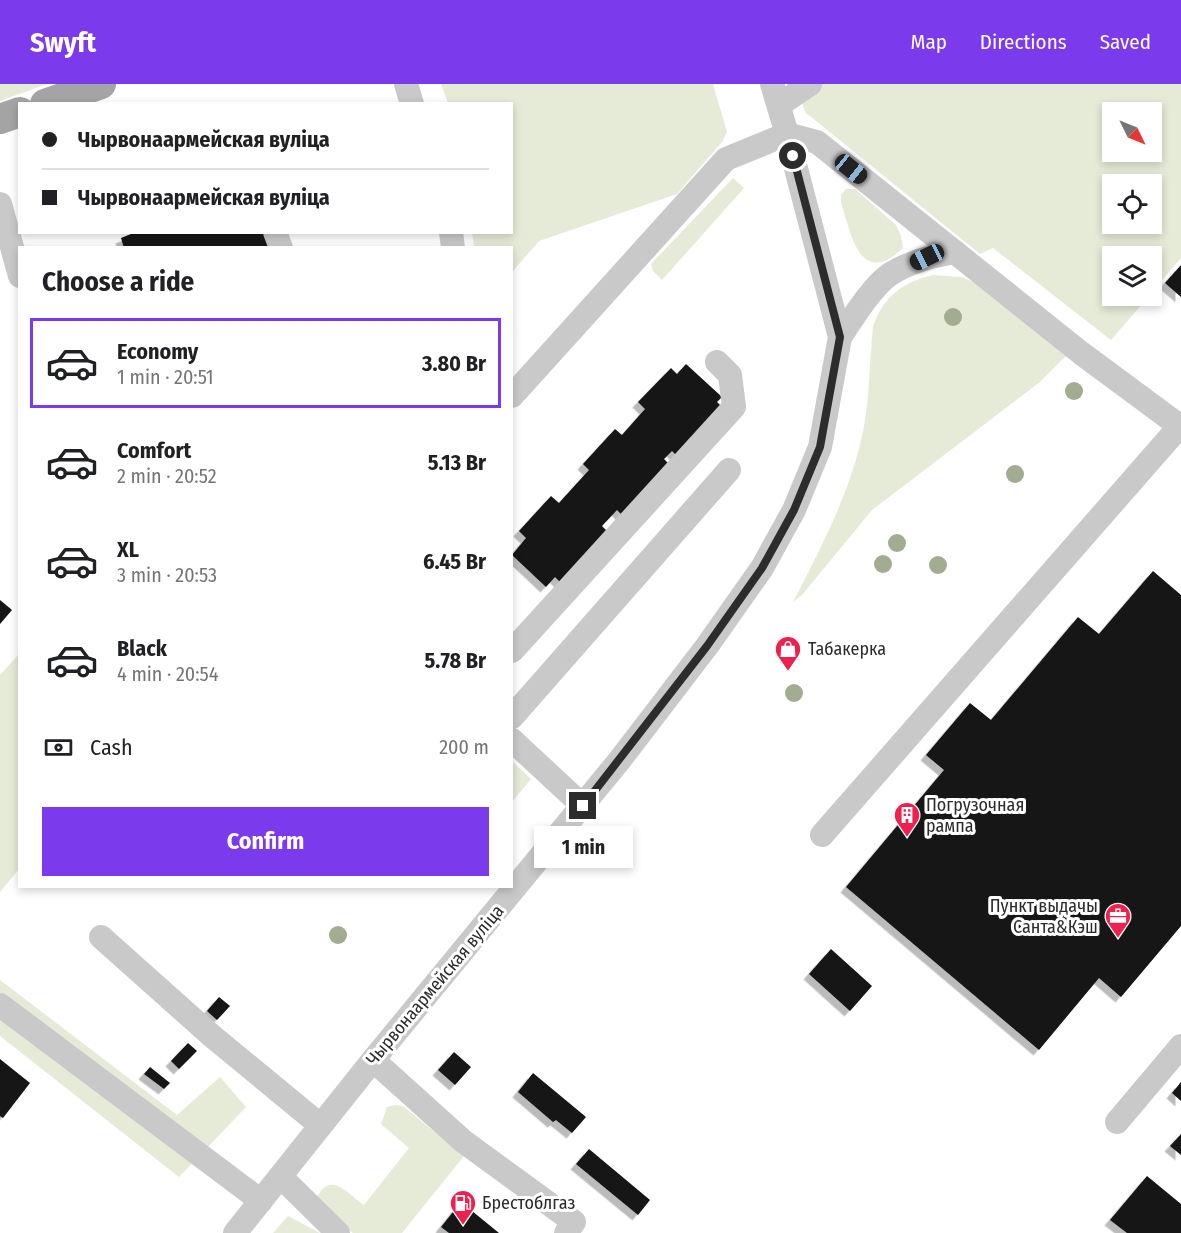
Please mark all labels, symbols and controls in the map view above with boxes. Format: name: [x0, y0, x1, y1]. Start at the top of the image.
text: Swyft: [30, 26, 96, 59]
text: Map: [910, 29, 947, 55]
text: Directions: [980, 29, 1067, 55]
text: Saved: [1100, 29, 1151, 55]
north arrow: [1102, 102, 1162, 162]
map controls: [1102, 102, 1162, 306]
text: Чырвонаармейская вуліца: [78, 126, 330, 153]
route start: [779, 142, 806, 169]
car: [831, 151, 871, 187]
button: locate: [1102, 174, 1162, 234]
text: Чырвонаармейская вуліца: [78, 184, 330, 211]
car: [907, 241, 947, 273]
button: layers: [1102, 246, 1162, 306]
text: Choose a ride: [42, 266, 194, 298]
icon: car: [45, 336, 99, 390]
text: Economy: [117, 338, 198, 365]
text: 3.80 Br: [422, 350, 486, 377]
text: 1 min · 20:51: [117, 365, 214, 389]
icon: car: [45, 435, 99, 489]
text: Comfort: [117, 437, 191, 464]
text: 5.13 Br: [428, 449, 486, 476]
text: 2 min · 20:52: [117, 464, 216, 488]
icon: car: [45, 534, 99, 588]
text: XL: [117, 536, 139, 563]
text: 6.45 Br: [423, 548, 486, 575]
text: 3 min · 20:53: [117, 563, 217, 587]
icon: car: [45, 633, 99, 687]
shop icon: Табакерка: [773, 634, 803, 672]
text: Black: [117, 635, 167, 662]
place label: Табакерка: [808, 638, 886, 660]
text: 5.78 Br: [425, 647, 486, 674]
text: 4 min · 20:54: [117, 662, 218, 686]
icon: cash: [42, 731, 75, 764]
text: Cash: [90, 734, 133, 761]
text: 200 m: [439, 735, 489, 759]
route end: [569, 792, 596, 819]
place label: Погрузочная рампа: [926, 794, 1024, 837]
building icon: Погрузочная рампа: [892, 800, 922, 838]
button: Confirm: [42, 807, 489, 876]
callout: 1 min: [534, 827, 632, 869]
text: 1 min: [562, 835, 605, 859]
place label: Пункт выдачы Санта&Кэш: [990, 895, 1098, 938]
street label: Чырвонаармейская вуліца: [361, 900, 509, 1070]
office icon: Пункт выдачы Санта&Кэш: [1103, 901, 1133, 939]
fuel station icon: Брестоблгаз: [448, 1188, 478, 1226]
place label: Брестоблгаз: [482, 1192, 575, 1214]

